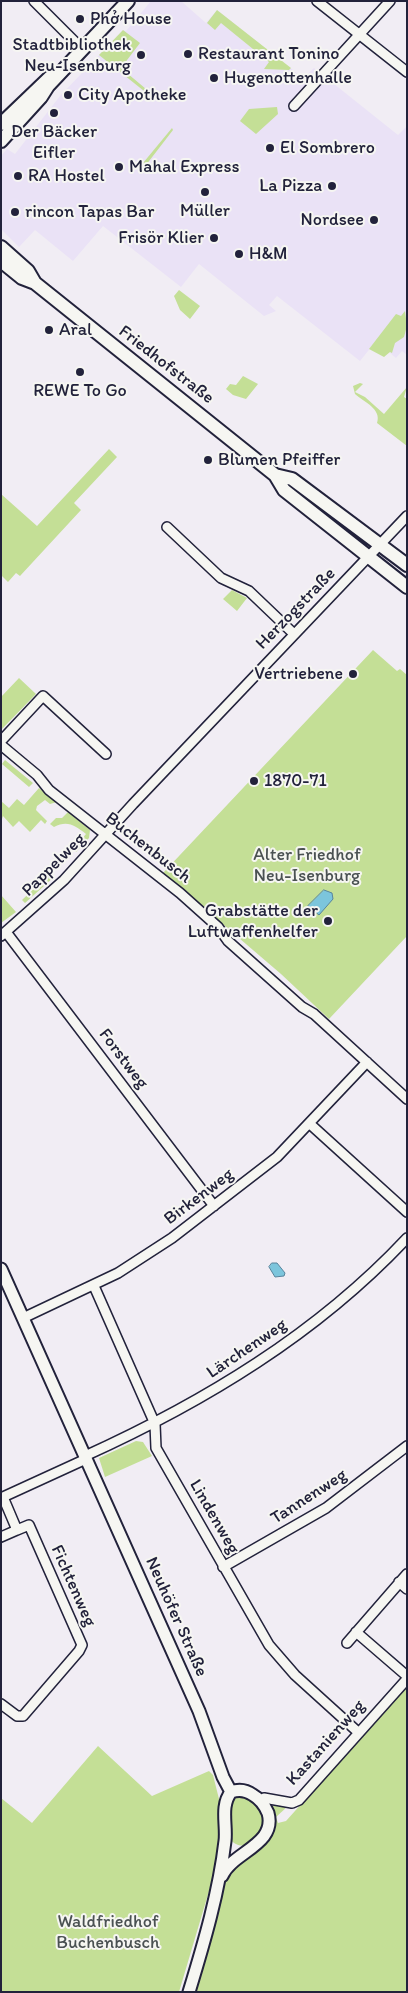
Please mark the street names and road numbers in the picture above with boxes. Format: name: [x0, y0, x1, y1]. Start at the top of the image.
street label: Friedhofstraße: [114, 321, 218, 409]
street label: Herzogstraße: [252, 564, 340, 654]
street label: Buchenbusch: [101, 808, 195, 888]
street label: Pappelweg: [18, 829, 90, 901]
street label: Forstweg: [93, 1025, 153, 1093]
street label: Birkenweg: [160, 1164, 238, 1230]
street label: Lärchenweg: [203, 1314, 291, 1384]
street label: Tannenweg: [267, 1464, 351, 1530]
street label: Lindenweg: [184, 1476, 244, 1558]
street label: Fichtenweg: [45, 1542, 101, 1630]
street label: Neuhöfer Straße: [140, 1554, 212, 1680]
street label: Kastanienweg: [282, 1696, 370, 1790]

